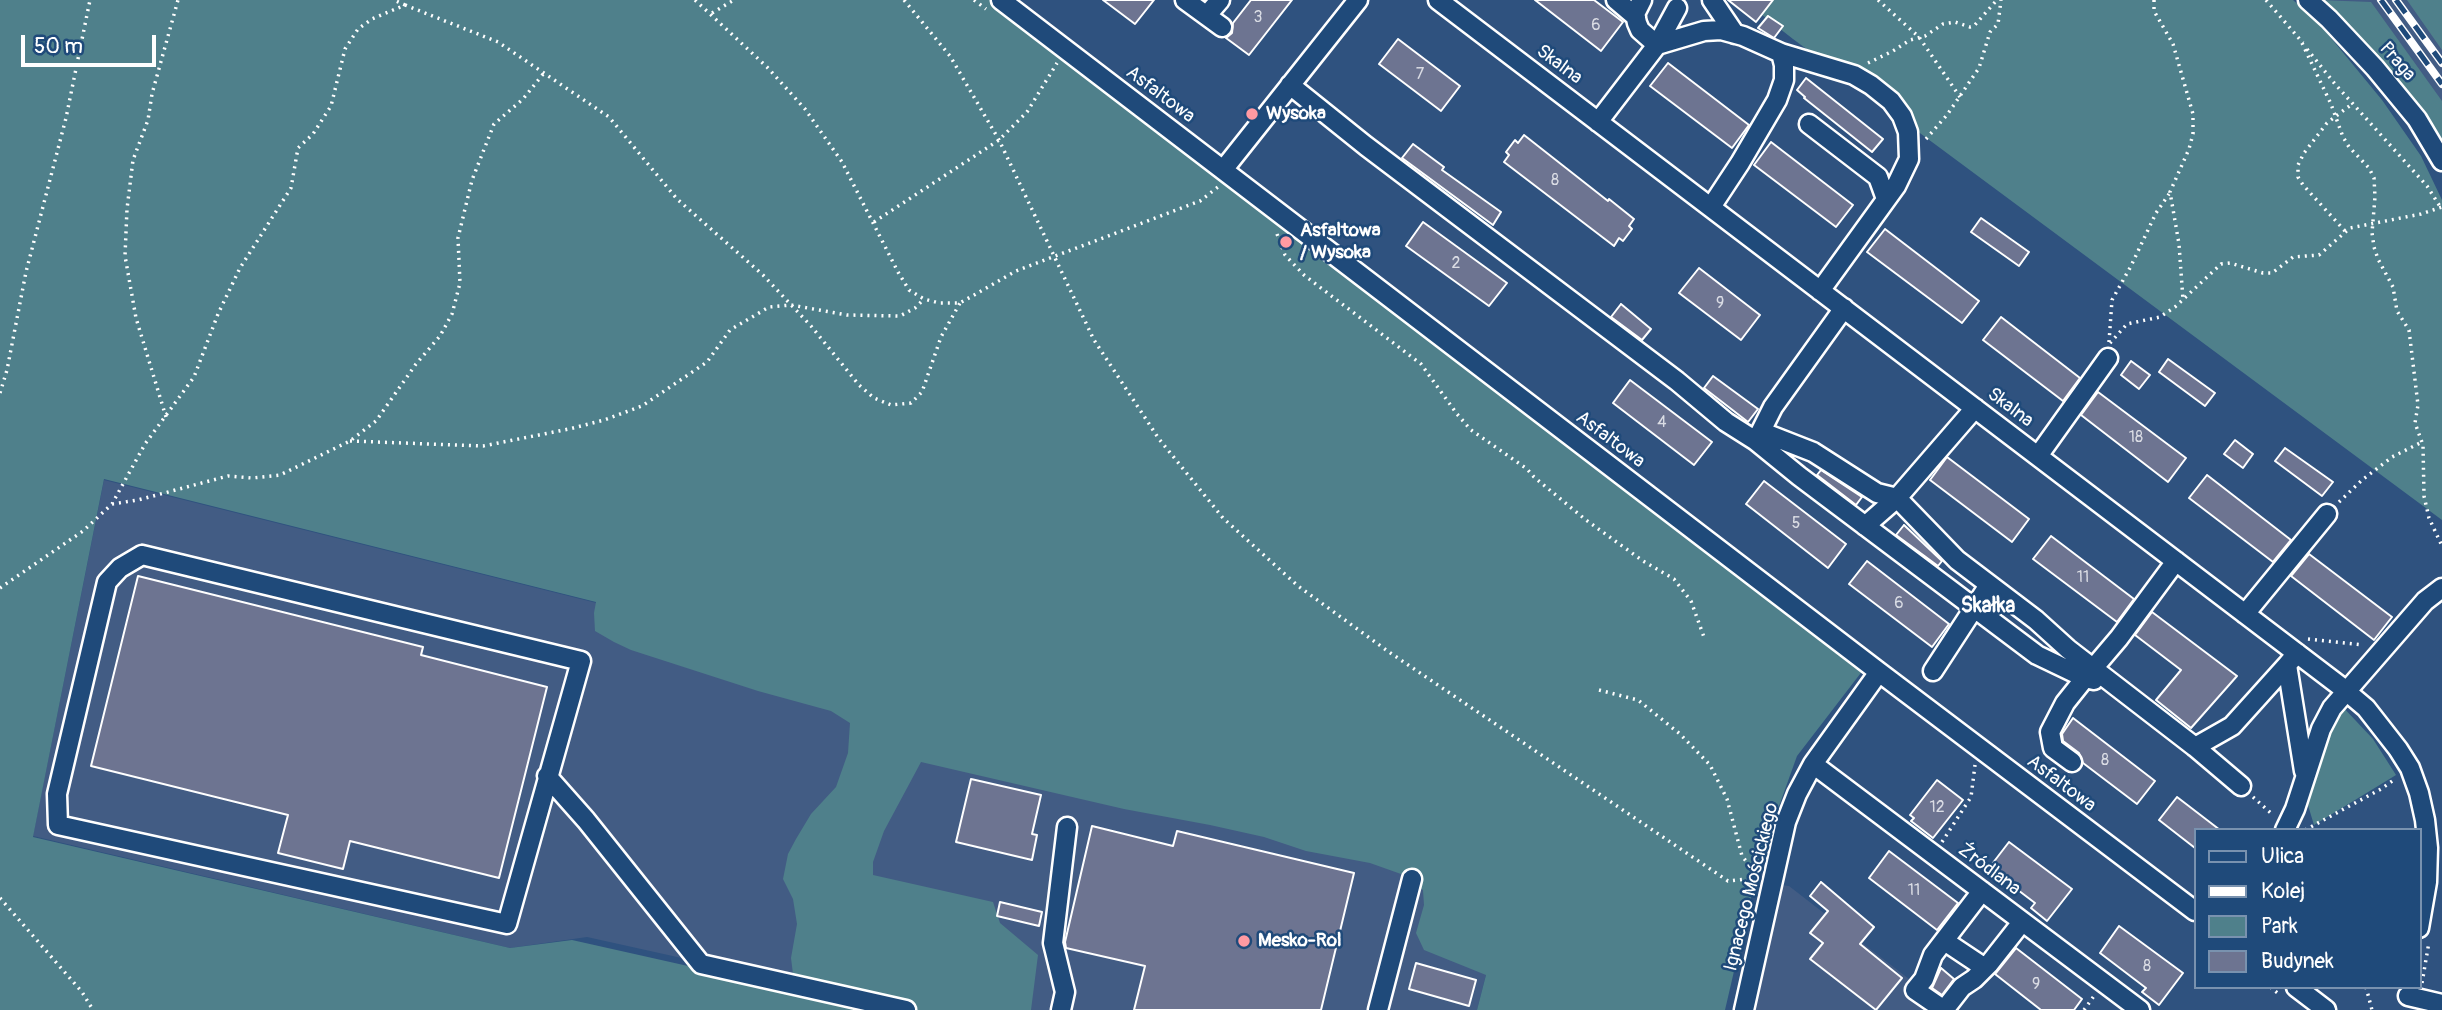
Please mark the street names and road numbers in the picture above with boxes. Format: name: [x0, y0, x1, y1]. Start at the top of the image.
street label: Praga: [2374, 38, 2420, 86]
street label: Skalna: [1531, 40, 1587, 90]
street label: Asfaltowa: [1121, 62, 1199, 128]
street label: Skalna: [1982, 383, 2038, 433]
street label: Asfaltowa: [1571, 407, 1649, 473]
street label: Asfaltowa: [2022, 751, 2100, 817]
street label: Ignacego Mościckiego: [1720, 800, 1784, 974]
street label: Źródlana: [1953, 839, 2025, 901]

